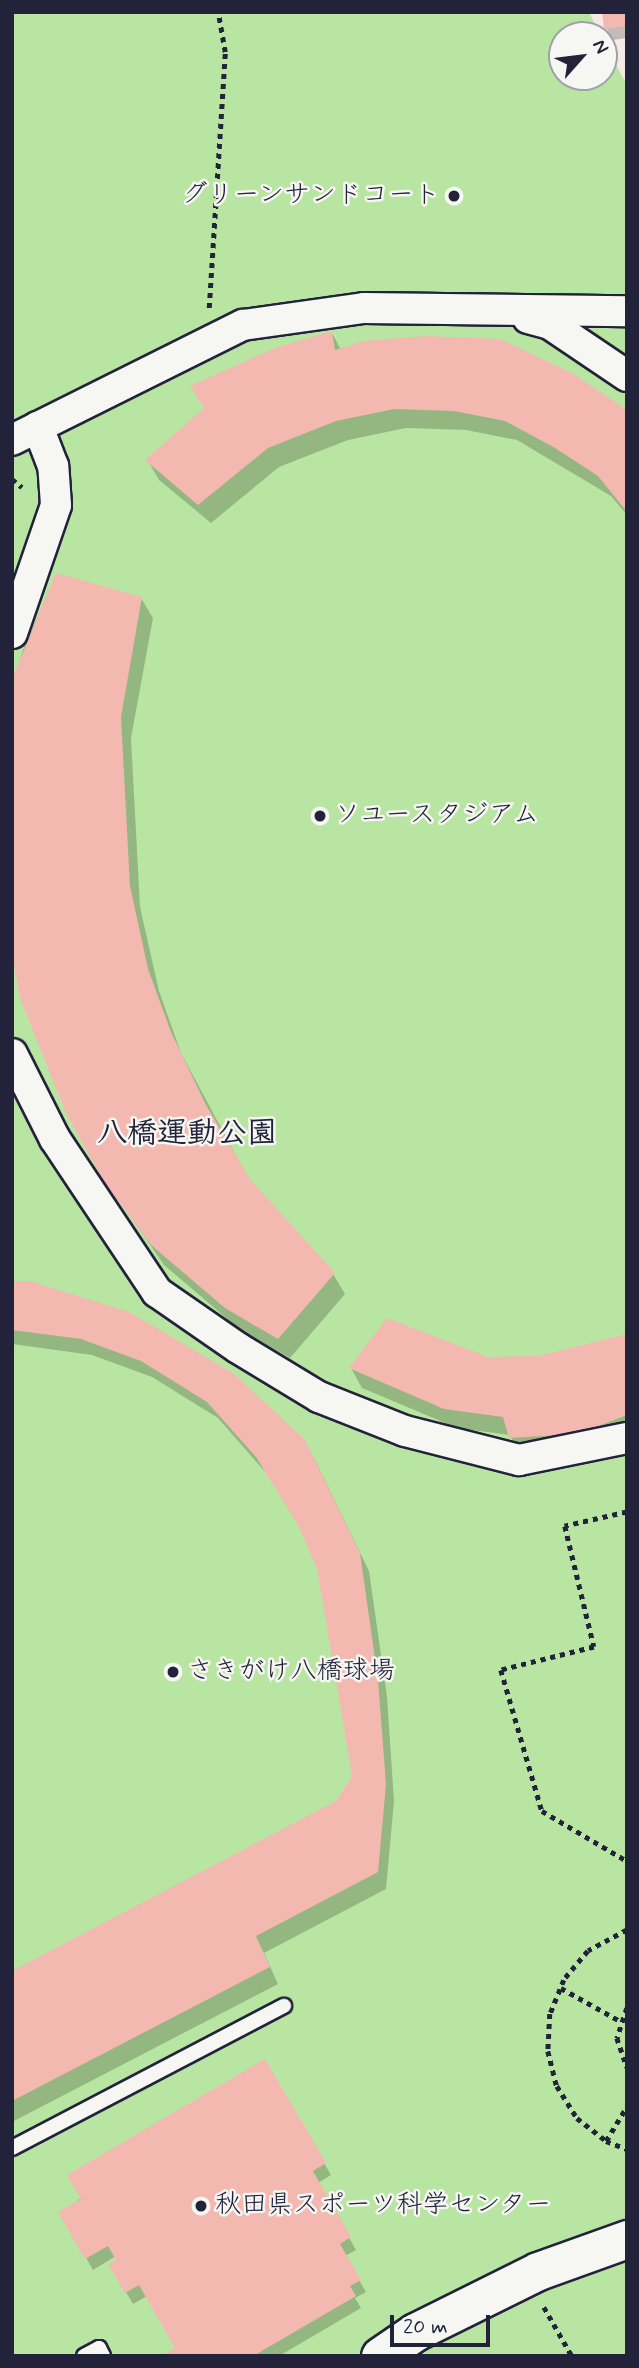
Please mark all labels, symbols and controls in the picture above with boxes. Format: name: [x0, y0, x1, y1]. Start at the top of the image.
north arrow: [548, 21, 618, 91]
text: N: [586, 35, 614, 58]
place label: グリーンサンドコート: [180, 180, 440, 212]
marker: グリーンサンドコート: [446, 188, 462, 204]
place label: ソユースタジアム: [334, 800, 541, 832]
marker: ソユースタジアム: [312, 808, 328, 824]
district label: 八橋運動公園: [97, 1116, 277, 1152]
place label: さきがけ八橋球場: [187, 1656, 395, 1688]
marker: さきがけ八橋球場: [165, 1664, 181, 1680]
place label: 秋田県スポーツ科学センター: [215, 2190, 553, 2222]
marker: 秋田県スポーツ科学センター: [193, 2198, 209, 2214]
scale bar: [394, 2302, 494, 2346]
text: 20 m: [403, 2313, 448, 2341]

